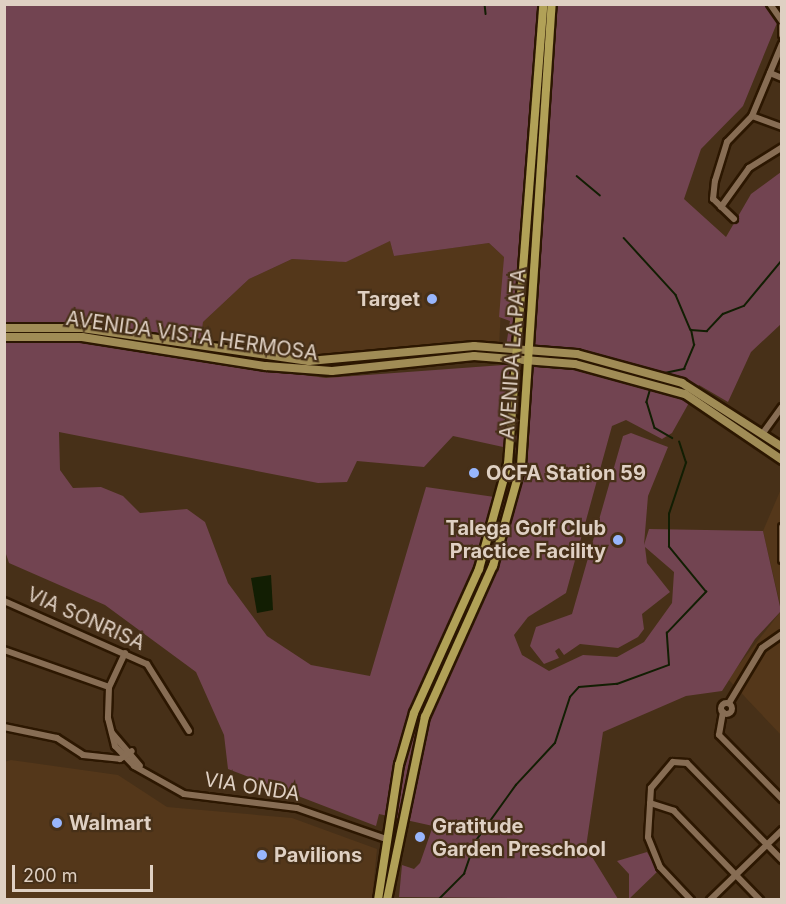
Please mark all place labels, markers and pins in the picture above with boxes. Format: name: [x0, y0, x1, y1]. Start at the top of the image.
place label: Target: [357, 287, 420, 311]
marker: Target: [425, 292, 439, 306]
place label: OCFA Station 59: [486, 461, 646, 485]
marker: OCFA Station 59: [467, 466, 481, 480]
place label: Talega Golf Club Practice Facility: [446, 516, 606, 563]
marker: Talega Golf Club Practice Facility: [611, 533, 625, 547]
place label: Walmart: [69, 811, 151, 835]
place label: Gratitude Garden Preschool: [432, 814, 606, 861]
marker: Walmart: [50, 816, 64, 830]
marker: Gratitude Garden Preschool: [413, 830, 427, 844]
place label: Pavilions: [274, 843, 362, 867]
marker: Pavilions: [255, 848, 269, 862]

